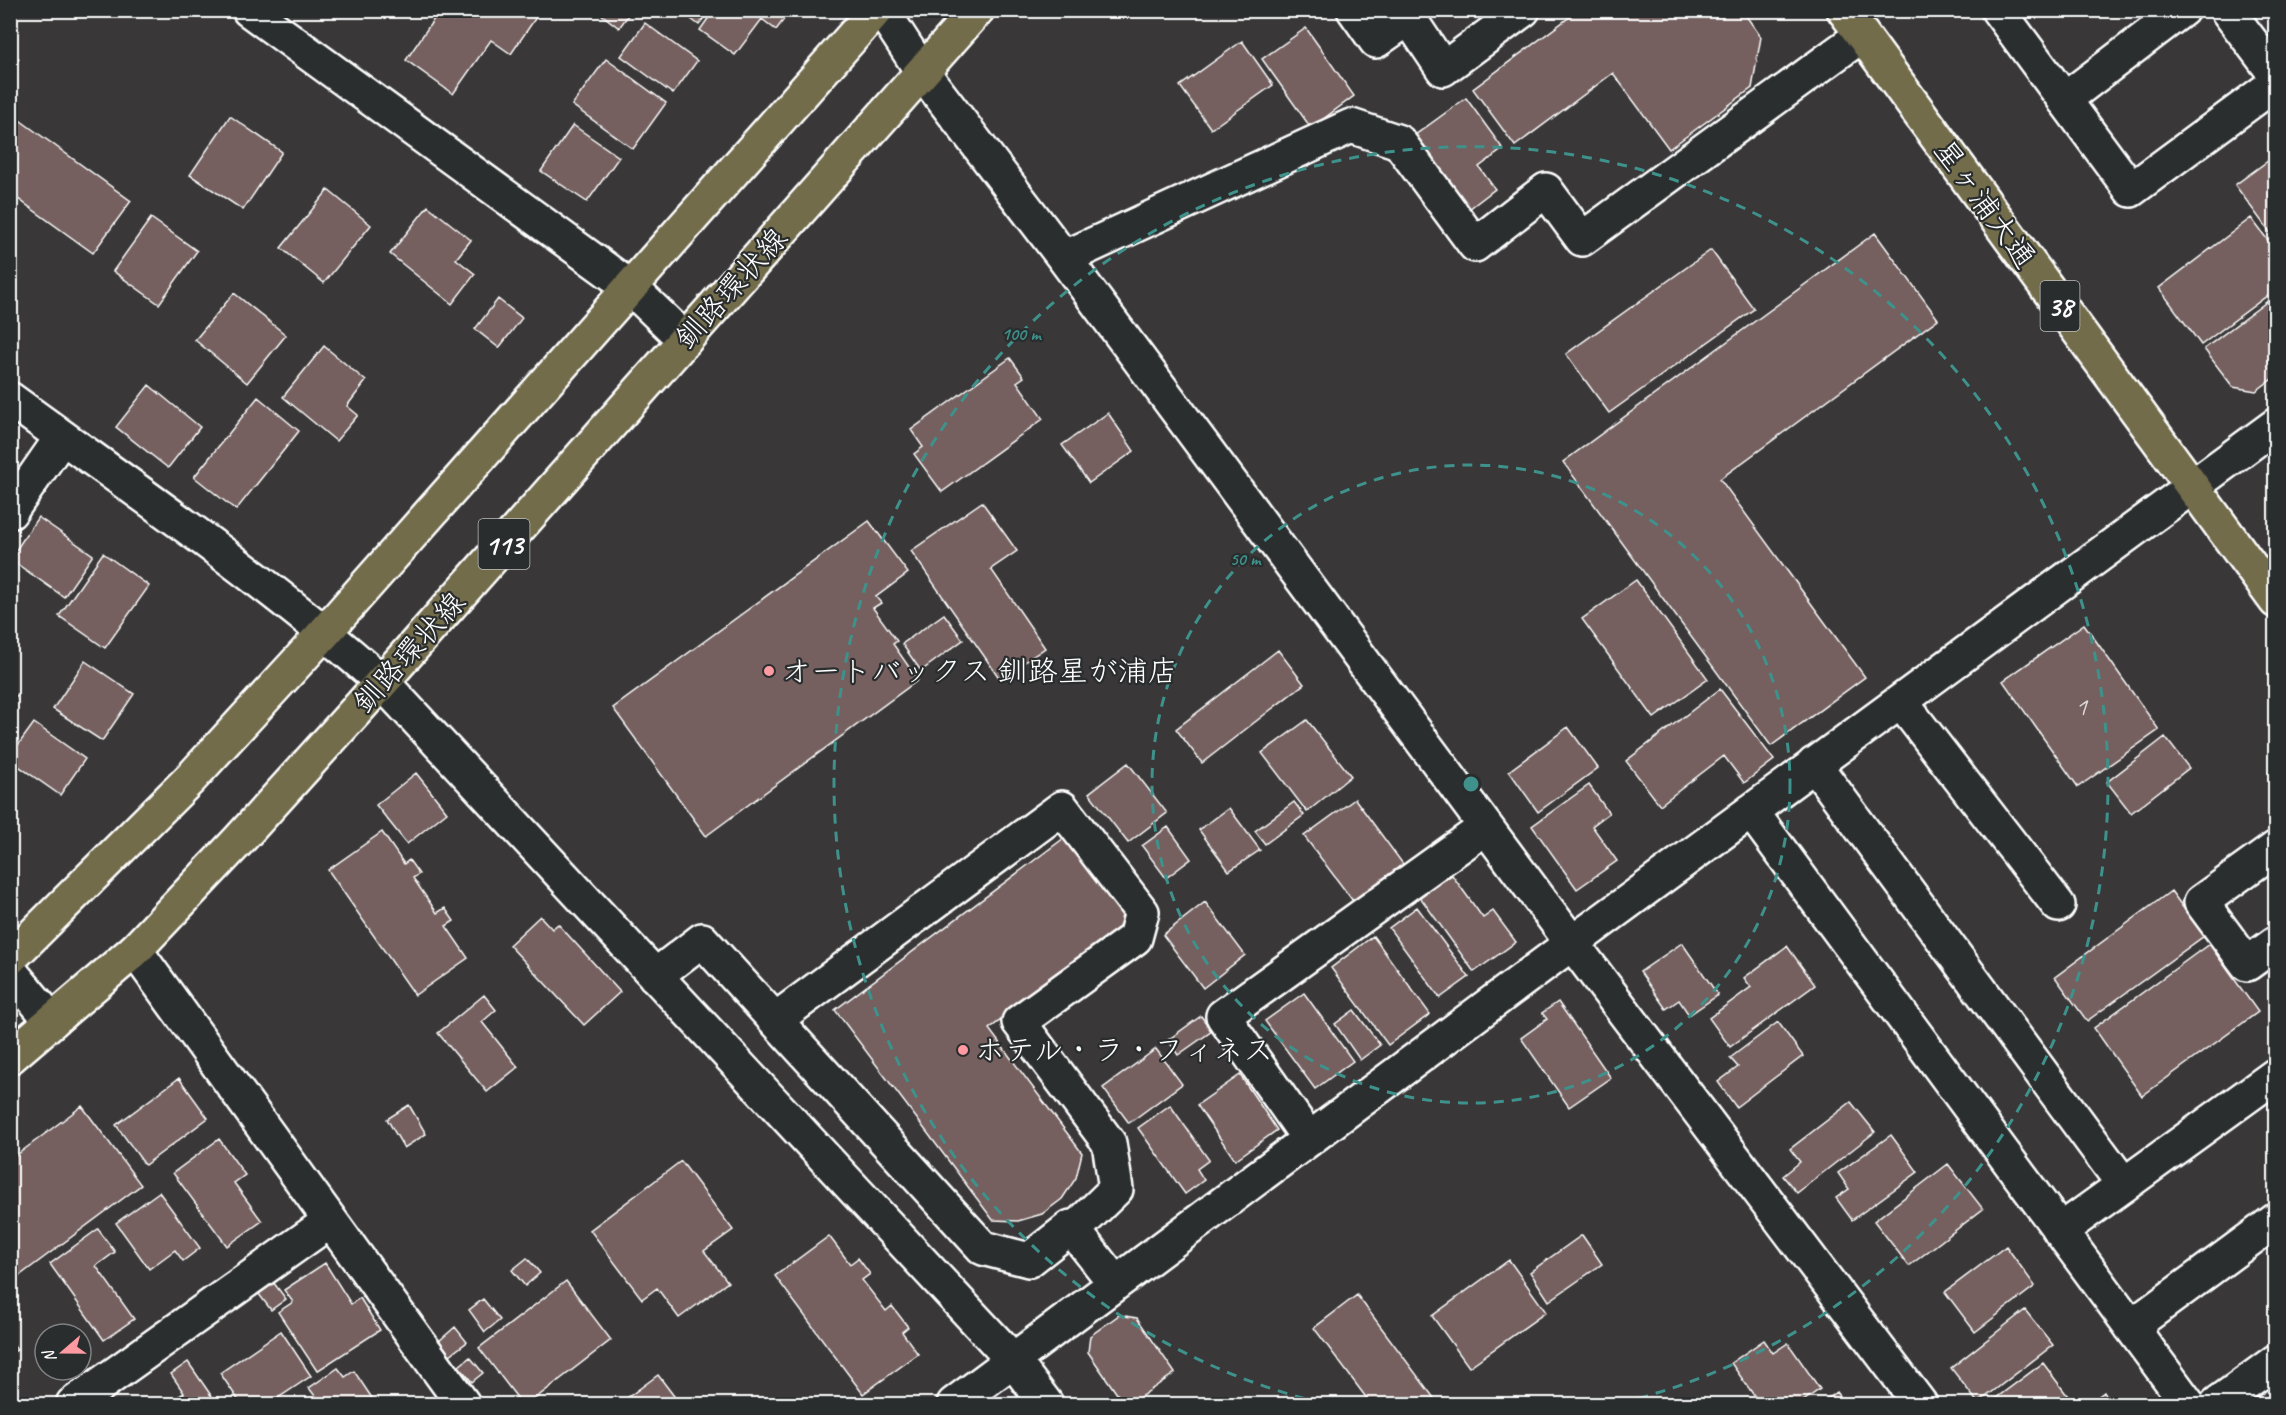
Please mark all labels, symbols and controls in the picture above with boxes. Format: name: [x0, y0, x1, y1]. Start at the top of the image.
street label: 星ヶ浦大通: [1926, 132, 2044, 276]
street label: 釧路環状線: [667, 220, 795, 356]
road number: 38: [2040, 281, 2080, 331]
text: 100 m: [1002, 323, 1042, 345]
road number: 113: [478, 519, 530, 569]
text: 50 m: [1230, 548, 1262, 570]
street label: 釧路環状線: [345, 584, 473, 720]
place label: オートバックス 釧路星が浦店: [781, 652, 1178, 690]
marker: オートバックス 釧路星が浦店: [762, 664, 776, 678]
house number: 1: [2075, 689, 2089, 723]
centre of rings: [1461, 774, 1481, 794]
place label: ホテル・ラ・フィネス: [975, 1031, 1273, 1069]
marker: ホテル・ラ・フィネス: [956, 1043, 970, 1057]
north arrow: [33, 1322, 93, 1382]
text: N: [38, 1346, 61, 1365]

